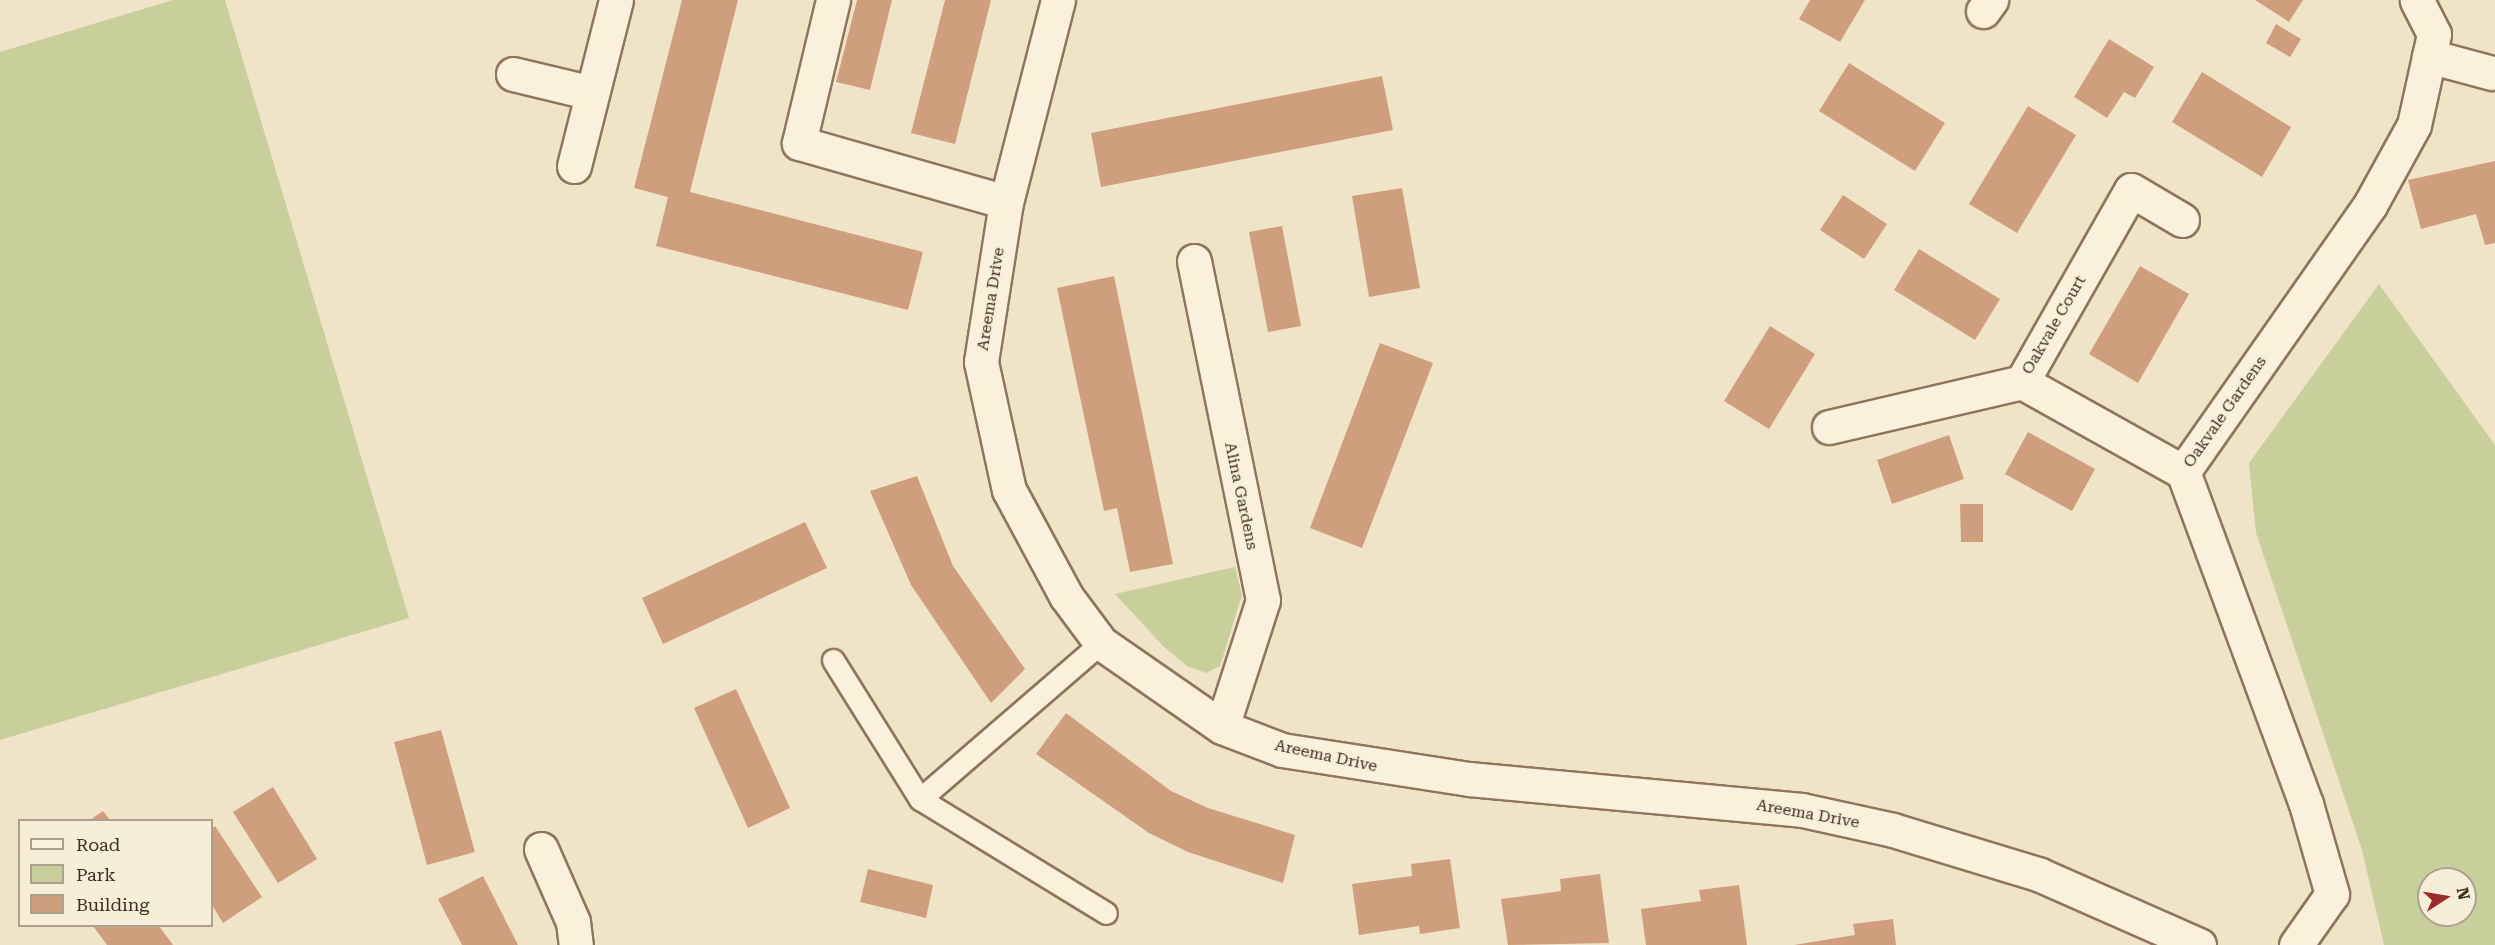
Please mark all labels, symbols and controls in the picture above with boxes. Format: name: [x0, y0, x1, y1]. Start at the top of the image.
street label: Areema Drive: [973, 246, 1009, 352]
street label: Oakvale Court: [2018, 272, 2090, 378]
street label: Oakvale Gardens: [2179, 353, 2271, 471]
street label: Alina Gardens: [1220, 441, 1262, 551]
street label: Areema Drive: [1273, 736, 1379, 776]
street label: Areema Drive: [1755, 795, 1861, 833]
legend: [18, 819, 213, 927]
text: Road: [76, 834, 120, 855]
text: Park: [76, 864, 116, 885]
north arrow: [2417, 867, 2477, 927]
text: N: [2453, 886, 2474, 902]
text: Building: [76, 894, 150, 915]

